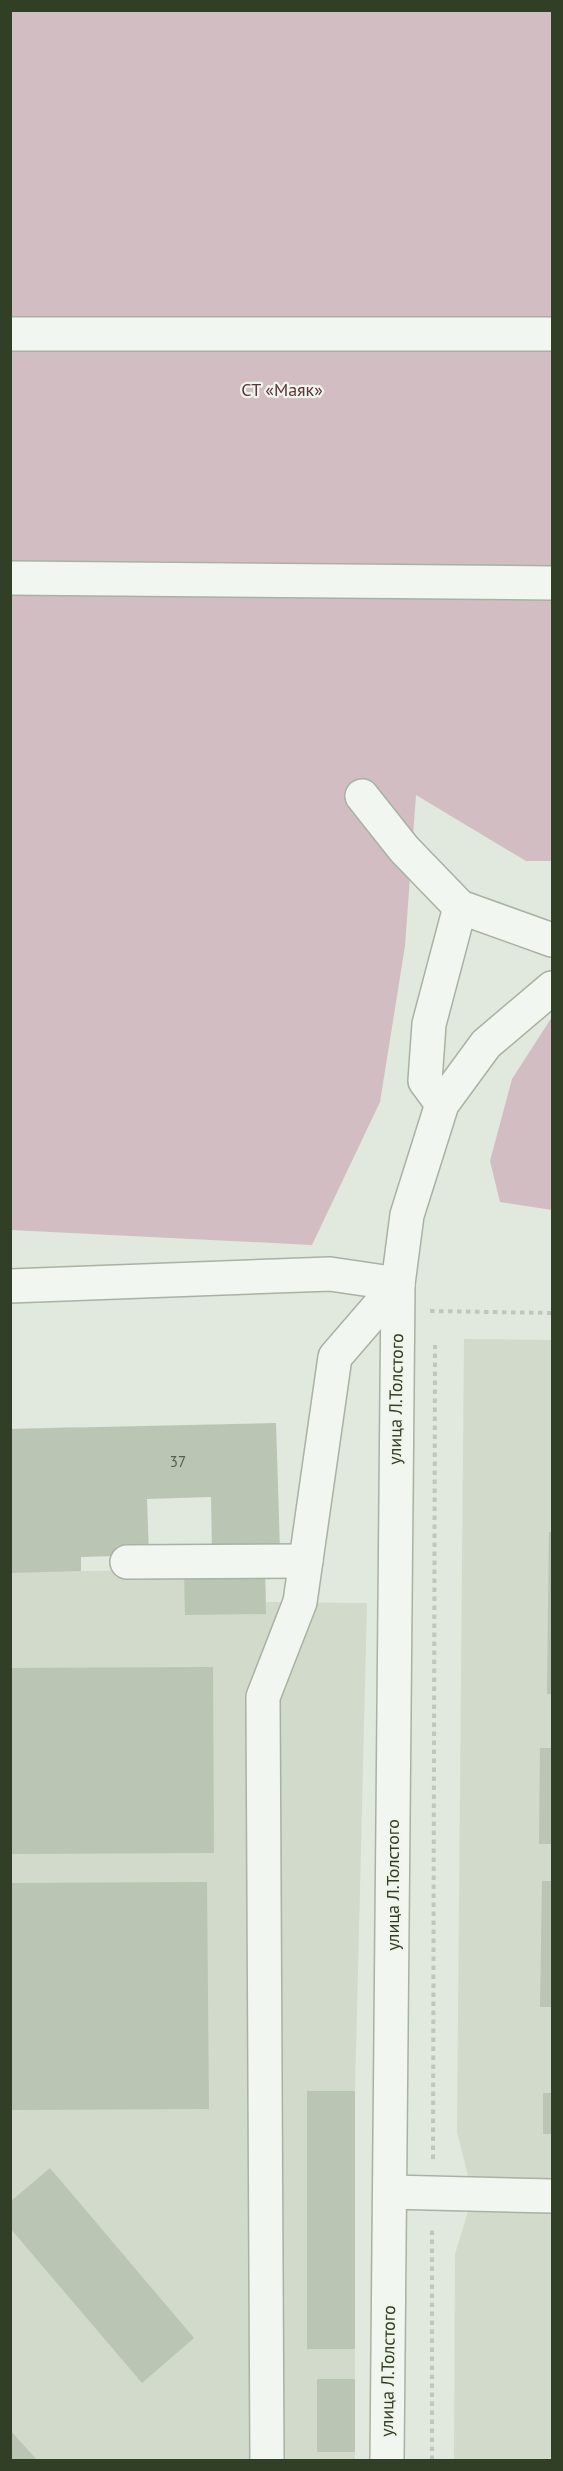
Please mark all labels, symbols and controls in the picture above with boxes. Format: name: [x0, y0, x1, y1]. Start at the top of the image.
park label: СТ «Маяк»: [241, 378, 323, 401]
street label: улица Л.Толстого: [383, 1333, 408, 1465]
house number: 37: [170, 1452, 186, 1471]
street label: улица Л.Толстого: [381, 1819, 404, 1951]
street label: улица Л.Толстого: [375, 2305, 400, 2437]

